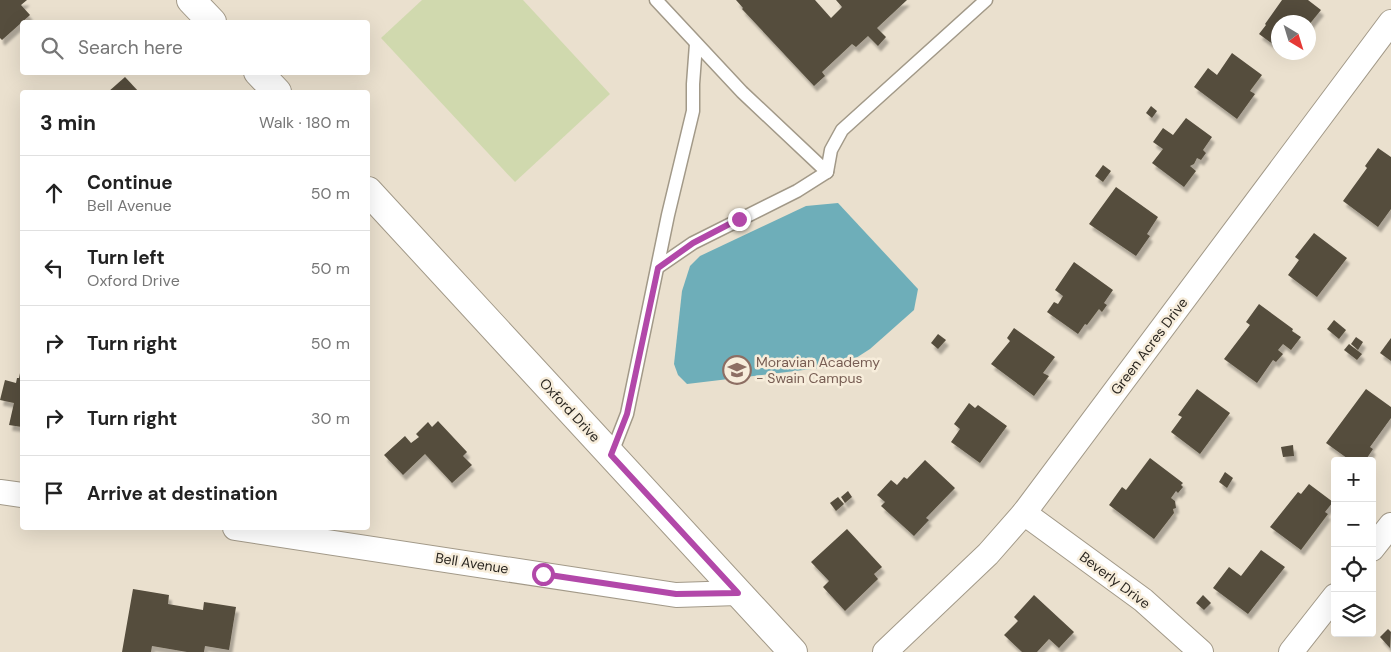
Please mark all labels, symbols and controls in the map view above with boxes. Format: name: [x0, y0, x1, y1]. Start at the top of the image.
north arrow: [1271, 15, 1316, 60]
search box: [20, 20, 370, 75]
icon: search: [38, 34, 66, 62]
text: Search here: [78, 35, 183, 60]
text: 3 min: [40, 109, 96, 137]
text: Walk · 180 m: [259, 112, 350, 133]
text: Continue: [87, 170, 173, 195]
icon: ahead: [40, 179, 68, 207]
text: 50 m: [311, 183, 350, 204]
text: Bell Avenue: [87, 195, 172, 216]
route end: [728, 208, 751, 231]
text: Turn left: [87, 245, 165, 270]
icon: left: [40, 254, 68, 282]
text: 50 m: [311, 258, 350, 279]
text: Oxford Drive: [87, 270, 180, 291]
street label: Green Acres Drive: [1107, 294, 1191, 398]
icon: right: [40, 329, 68, 357]
text: Turn right: [87, 331, 177, 356]
text: 50 m: [311, 333, 350, 354]
place label: Moravian Academy - Swain Campus: [756, 353, 880, 387]
school or university icon: Moravian Academy - Swain Campus: [722, 355, 752, 385]
street label: Oxford Drive: [536, 374, 604, 446]
icon: right: [40, 404, 68, 432]
text: Turn right: [87, 406, 177, 431]
text: 30 m: [311, 408, 350, 429]
map controls: [1331, 457, 1376, 637]
button: +: [1331, 457, 1376, 502]
icon: arrive: [40, 479, 68, 507]
text: Arrive at destination: [87, 481, 278, 506]
button: −: [1331, 502, 1376, 547]
button: locate: [1331, 547, 1376, 592]
street label: Bell Avenue: [434, 548, 510, 578]
street label: Beverly Drive: [1076, 548, 1154, 613]
route start: [532, 563, 555, 586]
button: layers: [1331, 592, 1376, 637]

